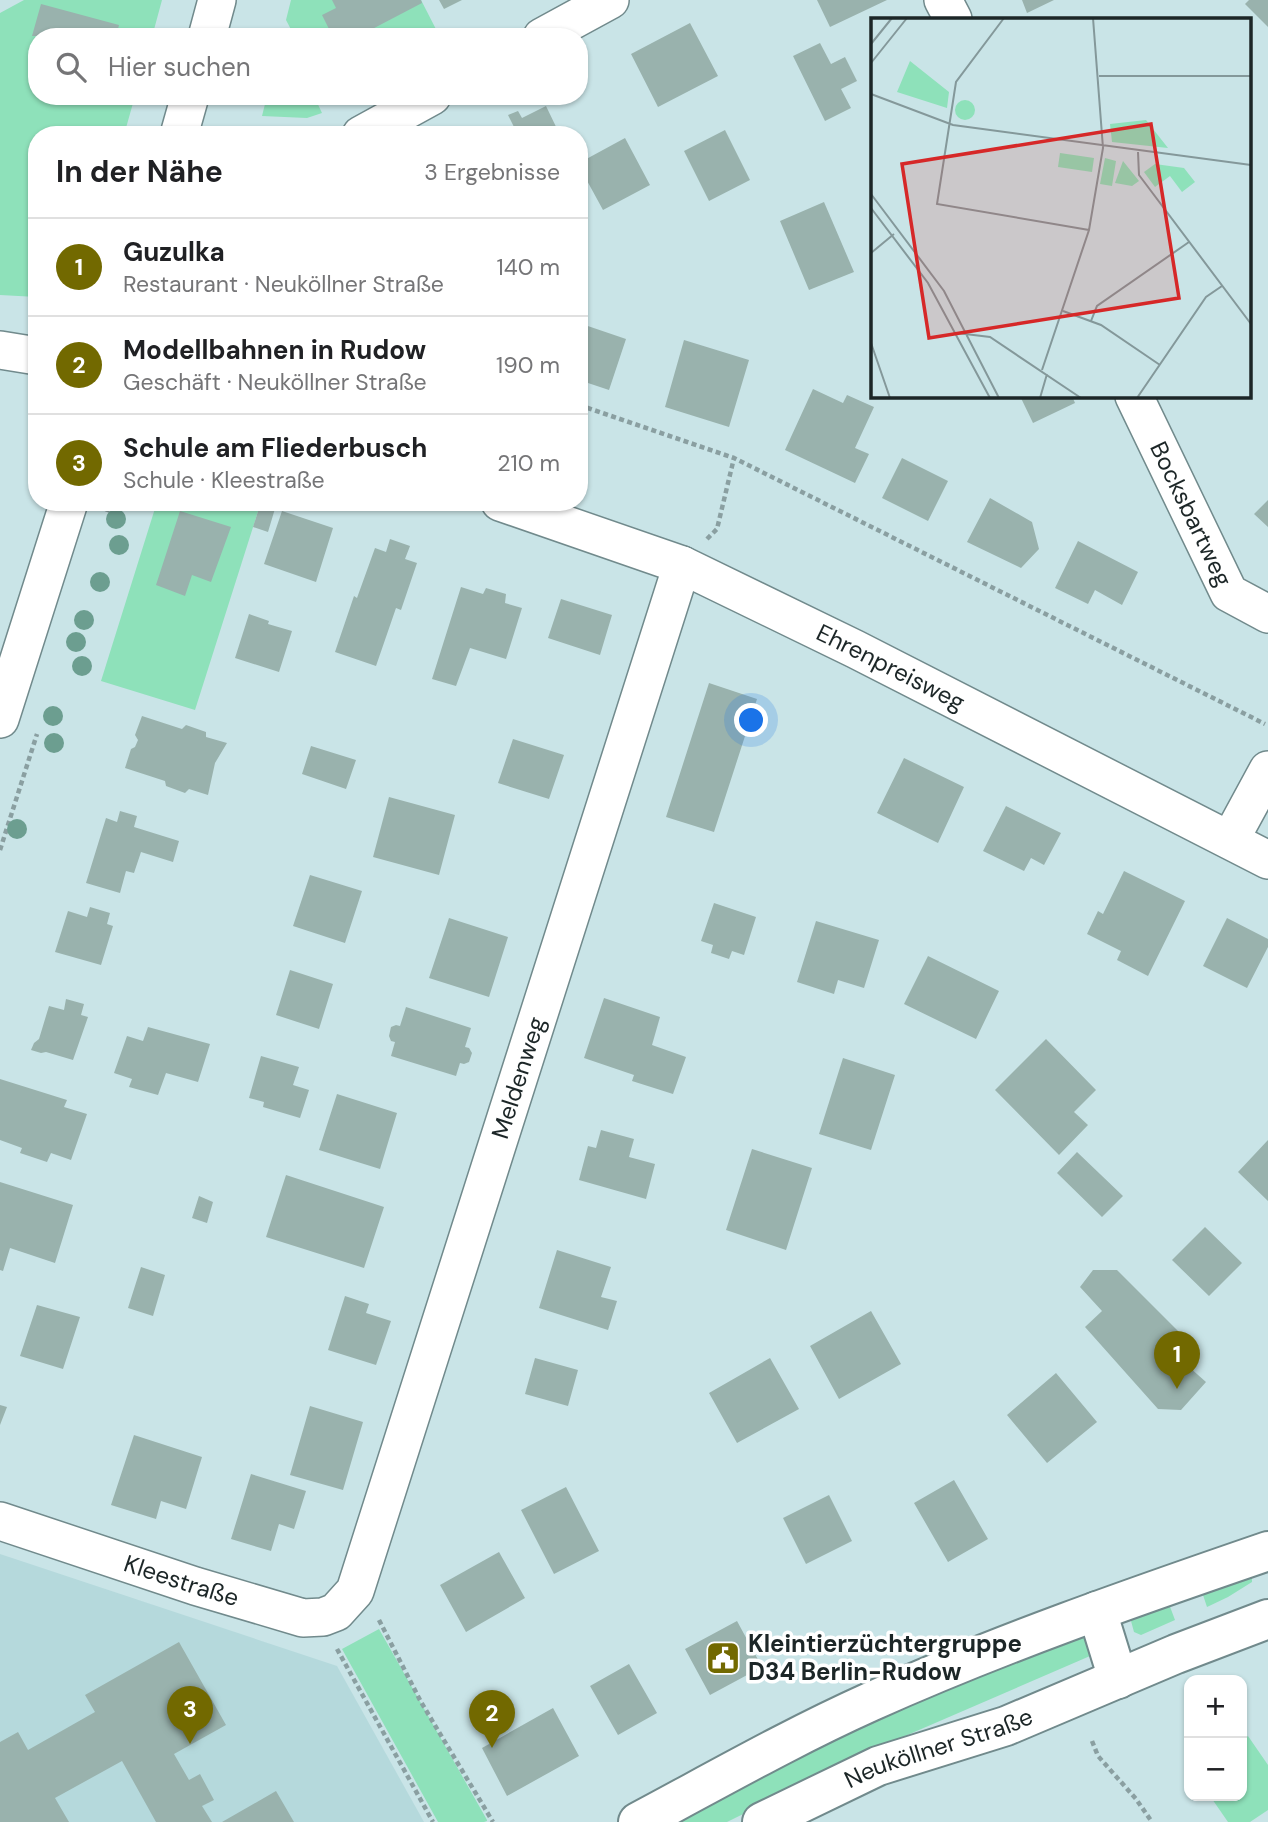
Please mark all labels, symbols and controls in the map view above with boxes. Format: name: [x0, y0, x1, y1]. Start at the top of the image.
inset map: [871, 18, 1250, 397]
search box: [28, 28, 588, 105]
icon: search: [52, 48, 90, 86]
text: Hier suchen: [108, 50, 251, 84]
text: In der Nähe: [56, 152, 223, 191]
text: 3 Ergebnisse: [424, 157, 560, 187]
text: Guzulka: [123, 235, 225, 269]
text: 1: [75, 252, 83, 282]
text: 140 m: [497, 252, 560, 282]
text: Restaurant · Neuköllner Straße: [123, 269, 444, 299]
text: Modellbahnen in Rudow: [123, 333, 426, 367]
text: 2: [72, 350, 86, 380]
text: 190 m: [496, 350, 560, 380]
text: Geschäft · Neuköllner Straße: [123, 367, 427, 397]
text: Schule am Fliederbusch: [123, 431, 427, 465]
street label: Bocksbartweg: [1143, 436, 1239, 591]
text: 3: [72, 448, 86, 478]
text: 210 m: [497, 448, 560, 478]
text: Schule · Kleestraße: [123, 465, 325, 495]
street label: Ehrenpreisweg: [811, 617, 970, 718]
your location: [734, 703, 768, 737]
street label: Meldenweg: [484, 1013, 552, 1143]
pin: 1: [1154, 1331, 1200, 1389]
street label: Kleestraße: [120, 1547, 243, 1613]
place label: Kleintierzüchtergruppe D34 Berlin-Rudow: [748, 1628, 1022, 1687]
public building icon: Kleintierzüchtergruppe D34 Berlin-Rudow: [704, 1639, 742, 1677]
map controls: [1184, 1675, 1247, 1801]
button: +: [1184, 1675, 1247, 1738]
pin: 3: [167, 1686, 213, 1744]
pin: 2: [469, 1690, 515, 1748]
street label: Neuköllner Straße: [839, 1700, 1037, 1795]
button: −: [1184, 1738, 1247, 1801]

